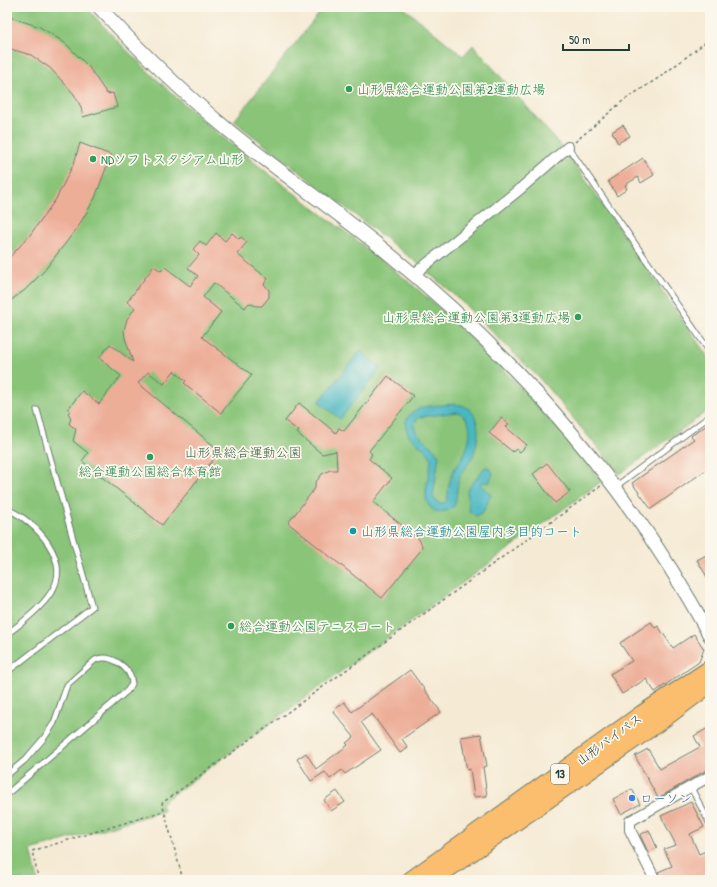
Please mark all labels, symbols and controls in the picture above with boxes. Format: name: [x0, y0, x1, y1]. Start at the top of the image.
scale bar: [563, 26, 629, 52]
text: 50 m: [569, 31, 590, 48]
place label: 山形県総合運動公園第2運動広場: [357, 80, 545, 98]
marker: 山形県総合運動公園第2運動広場: [344, 84, 354, 94]
place label: NDソフトスタジアム山形: [101, 150, 244, 168]
marker: NDソフトスタジアム山形: [88, 154, 98, 164]
place label: 山形県総合運動公園第3運動広場: [382, 308, 570, 326]
marker: 山形県総合運動公園第3運動広場: [573, 312, 583, 322]
park label: 山形県総合運動公園: [184, 443, 302, 461]
marker: 総合運動公園総合体育館: [145, 452, 155, 462]
place label: 総合運動公園総合体育館: [78, 462, 222, 480]
place label: 山形県総合運動公園屋内多目的コート: [361, 522, 582, 540]
marker: 山形県総合運動公園屋内多目的コート: [348, 526, 358, 536]
place label: 総合運動公園テニスコート: [239, 617, 395, 635]
marker: 総合運動公園テニスコート: [226, 621, 236, 631]
street label: 山形バイパス: [572, 709, 646, 769]
road number: 13: [551, 764, 569, 784]
place label: ローソン: [640, 789, 692, 807]
marker: ローソン: [627, 793, 637, 803]

